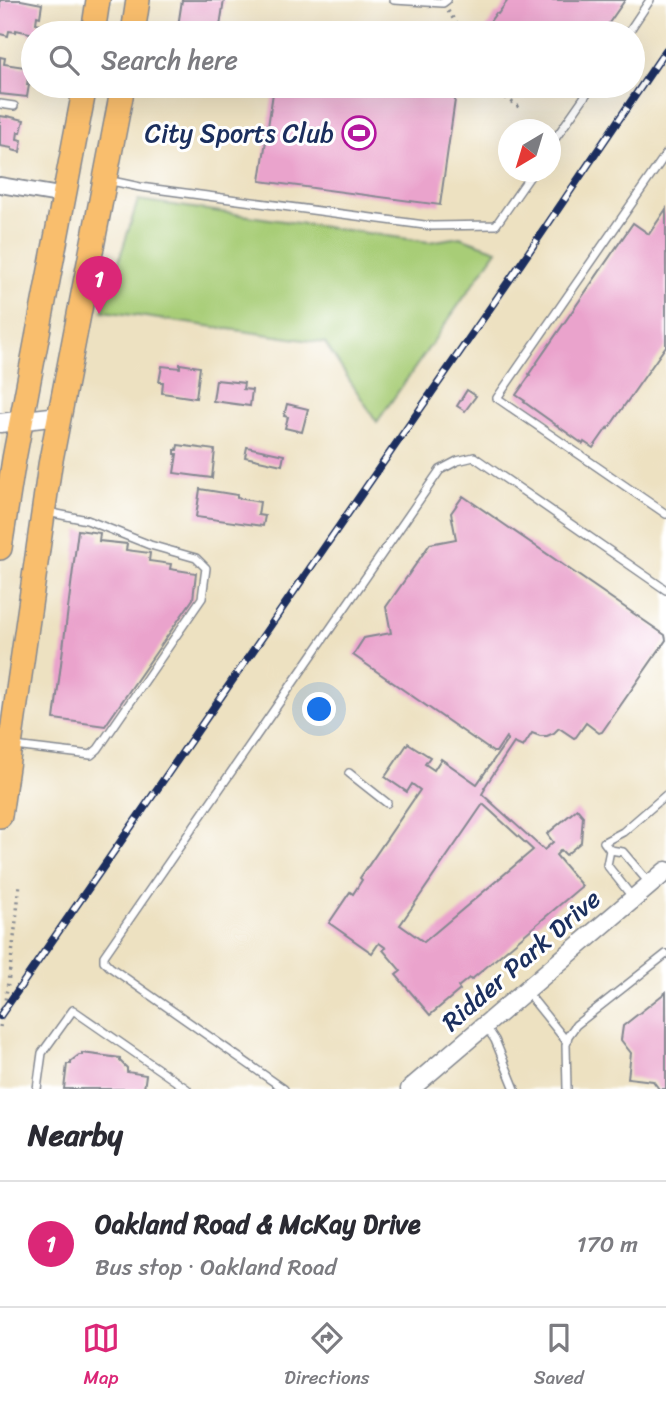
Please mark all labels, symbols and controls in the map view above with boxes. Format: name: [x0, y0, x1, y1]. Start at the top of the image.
search box: [21, 21, 645, 98]
text: Search here: [101, 37, 238, 83]
icon: search: [45, 41, 83, 79]
place label: City Sports Club: [145, 110, 334, 156]
sports icon: City Sports Club: [340, 114, 378, 152]
north arrow: [498, 119, 561, 182]
pin: 1: [76, 256, 122, 314]
your location: [302, 692, 336, 726]
street label: Ridder Park Drive: [430, 877, 612, 1043]
text: Nearby: [28, 1108, 123, 1162]
text: Oakland Road & McKay Drive: [95, 1201, 420, 1247]
text: 1: [46, 1224, 56, 1265]
text: 170 m: [577, 1224, 638, 1265]
text: Bus stop · Oakland Road: [95, 1247, 337, 1288]
tab: Map: [82, 1319, 120, 1394]
tab: Directions: [284, 1319, 370, 1394]
tab: Saved: [534, 1319, 584, 1394]

